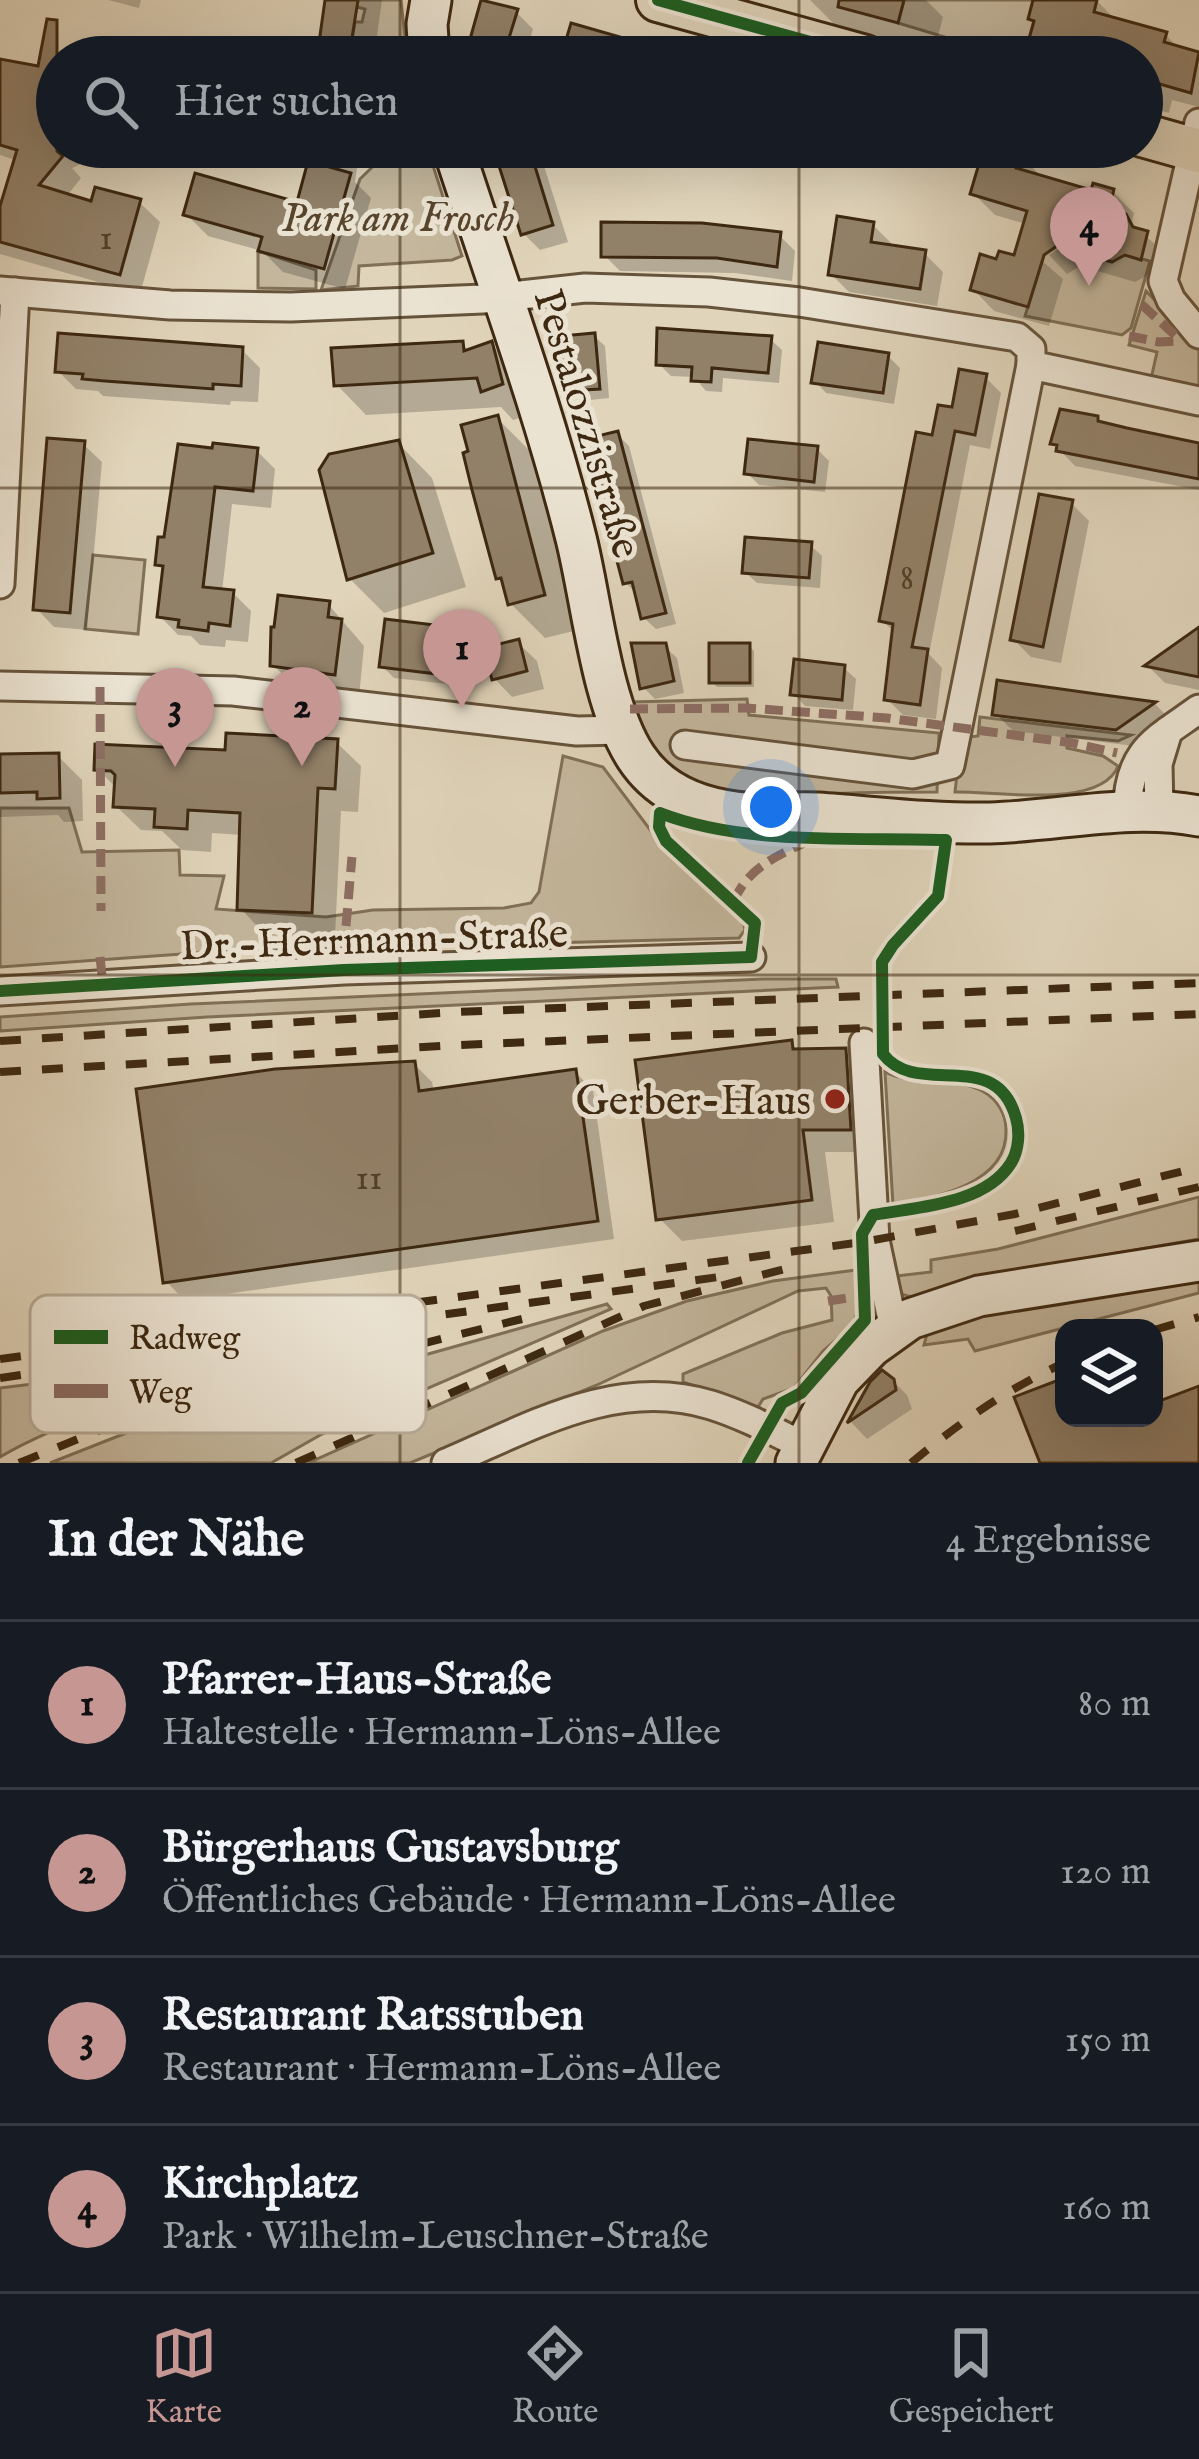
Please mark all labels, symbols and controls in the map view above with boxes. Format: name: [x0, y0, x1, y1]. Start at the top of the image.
search box: [36, 36, 1163, 168]
icon: search: [78, 69, 144, 135]
text: Hier suchen: [174, 74, 398, 131]
pin: 4: [1050, 187, 1128, 286]
park label: Park am Frosch: [282, 193, 514, 246]
house number: 1: [99, 216, 113, 262]
street label: Pestalozzistraße: [520, 283, 652, 565]
house number: 8: [900, 556, 914, 602]
pin: 1: [423, 609, 501, 708]
pin: 2: [263, 667, 341, 766]
pin: 3: [136, 668, 214, 767]
your location: [741, 777, 801, 837]
street label: Dr.-Herrmann-Straße: [179, 908, 569, 975]
place label: Gerber-Haus: [575, 1076, 811, 1129]
marker: Gerber-Haus: [822, 1086, 848, 1112]
house number: 11: [356, 1156, 382, 1202]
legend: [30, 1295, 426, 1433]
text: Radweg: [129, 1319, 241, 1361]
map controls: [1055, 1319, 1163, 1427]
button: layers: [1055, 1319, 1163, 1427]
text: Weg: [129, 1373, 193, 1415]
text: In der Nähe: [48, 1509, 304, 1574]
text: 4 Ergebnisse: [946, 1517, 1151, 1566]
text: Pfarrer-Haus-Straße: [162, 1652, 551, 1709]
text: 1: [80, 1680, 94, 1729]
text: 80 m: [1078, 1680, 1151, 1729]
text: Haltestelle · Hermann-Löns-Allee: [162, 1709, 721, 1758]
text: Bürgerhaus Gustavsburg: [162, 1820, 619, 1877]
text: 2: [78, 1848, 96, 1897]
text: 120 m: [1060, 1848, 1151, 1897]
text: Öffentliches Gebäude · Hermann-Löns-Allee: [162, 1877, 896, 1926]
text: Restaurant Ratsstuben: [162, 1988, 584, 2045]
text: 3: [80, 2016, 94, 2065]
text: 150 m: [1065, 2016, 1151, 2065]
text: Restaurant · Hermann-Löns-Allee: [162, 2045, 721, 2094]
text: Kirchplatz: [162, 2156, 359, 2213]
text: 4: [77, 2184, 97, 2233]
text: 160 m: [1062, 2184, 1151, 2233]
text: Park · Wilhelm-Leuschner-Straße: [162, 2213, 709, 2262]
tab: Karte: [145, 2320, 222, 2434]
tab: Route: [512, 2320, 598, 2434]
tab: Gespeichert: [889, 2320, 1054, 2434]

